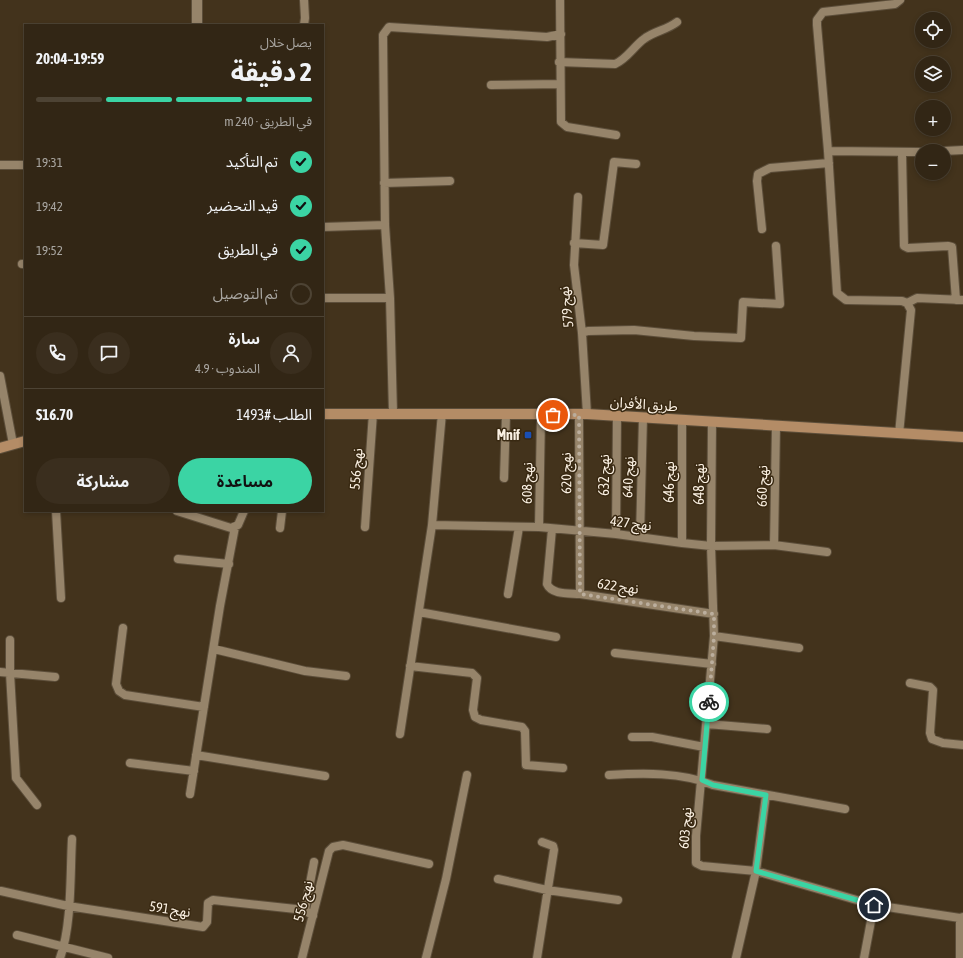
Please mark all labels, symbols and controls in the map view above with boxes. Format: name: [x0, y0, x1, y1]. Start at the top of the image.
map controls: [915, 12, 951, 180]
button: locate: [915, 12, 951, 48]
text: يصل خلال: [260, 35, 312, 50]
text: 19:59–20:04: [36, 50, 104, 67]
button: layers: [915, 56, 951, 92]
text: 2 دقيقة: [231, 57, 312, 87]
button: +: [915, 100, 951, 136]
text: في الطريق · 240 m: [224, 114, 312, 129]
button: −: [915, 144, 951, 180]
icon: check: [290, 151, 312, 173]
text: تم التأكيد: [226, 153, 278, 170]
text: 19:31: [36, 155, 63, 170]
icon: check: [290, 195, 312, 217]
text: قيد التحضير: [207, 197, 278, 214]
text: 19:42: [36, 199, 63, 214]
icon: check: [290, 239, 312, 261]
text: في الطريق: [218, 241, 278, 258]
text: 19:52: [36, 243, 63, 258]
text: تم التوصيل: [213, 285, 278, 302]
street label: نهج 579: [555, 285, 579, 329]
text: سارة: [228, 330, 260, 347]
button: phone: [36, 332, 78, 374]
button: chat: [88, 332, 130, 374]
button: person: [270, 332, 312, 374]
text: المندوب · 4.9: [195, 361, 260, 376]
street label: طريق الأفران: [609, 394, 678, 416]
pin: [536, 398, 570, 432]
icon: bag: [542, 404, 564, 426]
text: $16.70: [36, 406, 73, 423]
text: الطلب #1493: [236, 406, 312, 423]
place label: Mnif: [497, 427, 520, 443]
marker: Mnif: [523, 430, 533, 440]
street label: نهج 556: [347, 447, 368, 491]
street label: نهج 620: [558, 452, 577, 494]
street label: نهج 632: [596, 454, 615, 496]
street label: نهج 640: [619, 456, 640, 498]
button: مشاركة: [36, 458, 170, 504]
button: مساعدة: [178, 458, 312, 504]
street label: نهج 646: [661, 461, 680, 503]
street label: نهج 608: [519, 462, 538, 504]
street label: نهج 648: [691, 463, 710, 505]
street label: نهج 660: [754, 465, 773, 507]
street label: نهج 427: [609, 513, 653, 536]
street label: نهج 622: [596, 575, 640, 600]
courier: [689, 682, 729, 722]
icon: bike: [698, 691, 720, 713]
street label: نهج 603: [676, 806, 697, 850]
street label: نهج 556: [290, 879, 319, 924]
pin: [857, 888, 891, 922]
icon: home: [863, 894, 885, 916]
street label: نهج 591: [148, 898, 192, 923]

